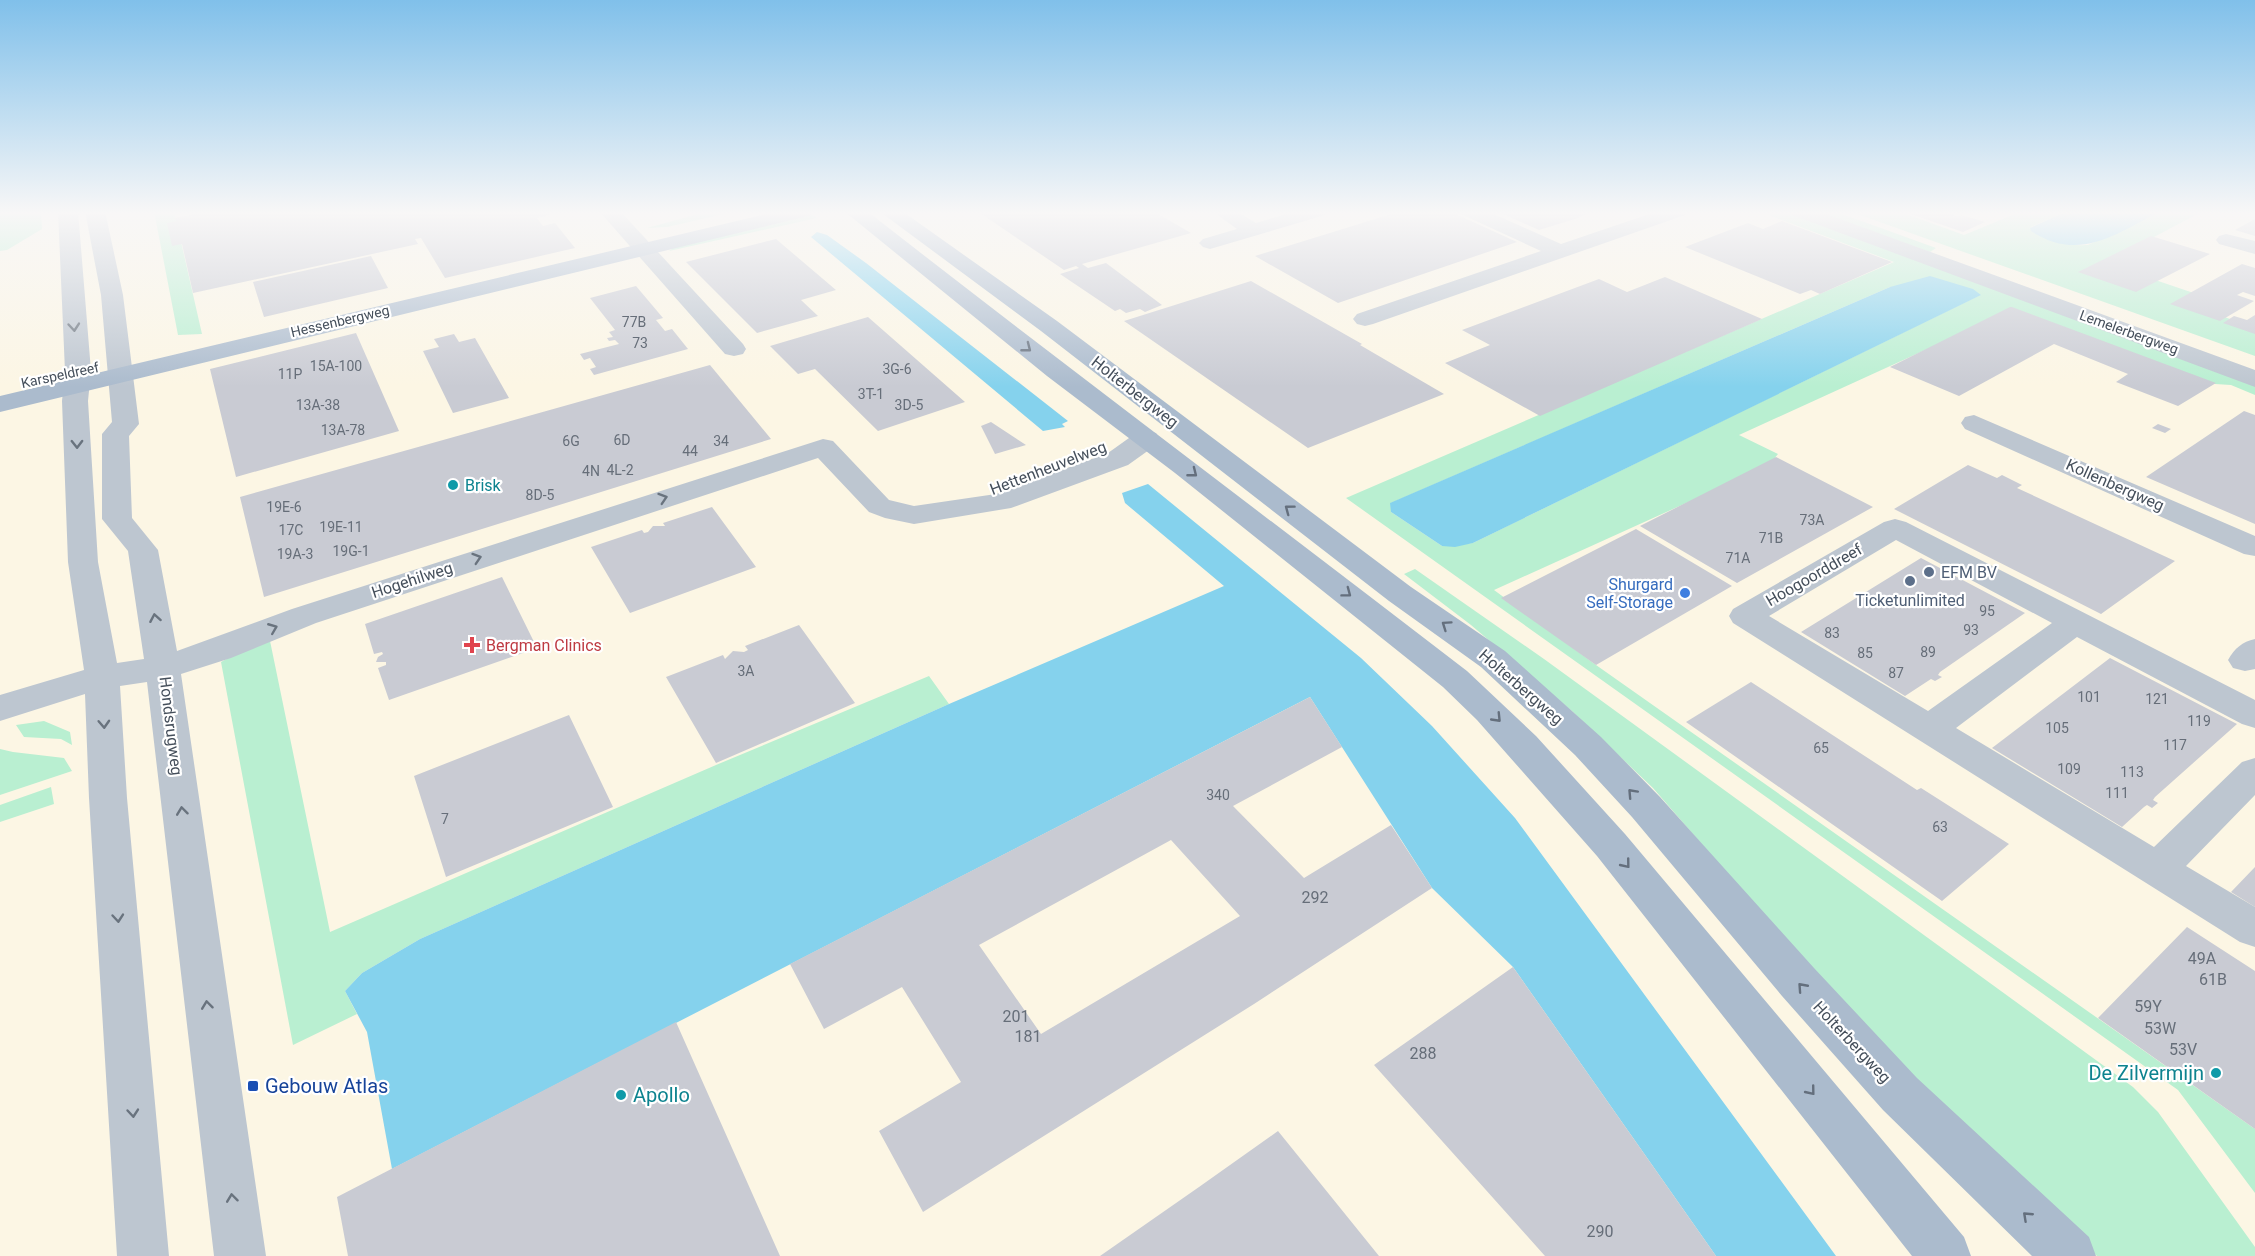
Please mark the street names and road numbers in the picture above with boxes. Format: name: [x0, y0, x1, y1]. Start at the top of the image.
street label: Hessenbergweg: [289, 302, 391, 340]
street label: Lemelerbergweg: [2077, 307, 2181, 357]
street label: Holterbergweg: [1088, 352, 1182, 432]
street label: Karspeldreef: [20, 359, 101, 391]
street label: Hettenheuvelweg: [987, 437, 1109, 499]
street label: Kollenbergweg: [2063, 455, 2167, 515]
street label: Hoogoorddreef: [1762, 540, 1866, 610]
street label: Hogehilweg: [369, 558, 455, 602]
street label: Holterbergweg: [1475, 645, 1567, 729]
street label: Hondsrugweg: [156, 676, 186, 776]
street label: Holterbergweg: [1809, 997, 1895, 1087]

